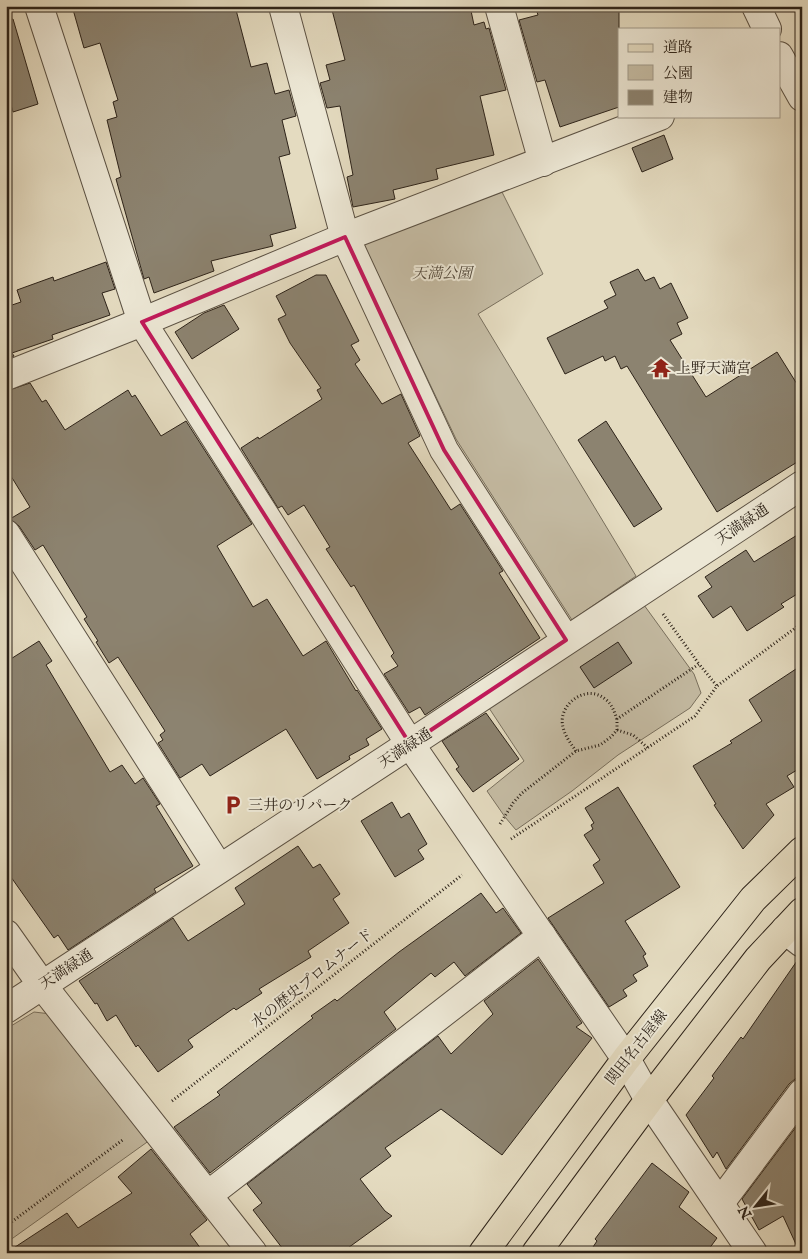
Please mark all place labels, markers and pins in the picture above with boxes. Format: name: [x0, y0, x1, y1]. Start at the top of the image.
temple icon: 上野天満宮: [650, 357, 672, 379]
place label: 上野天満宮: [676, 359, 751, 378]
parking icon: 三井のリパーク: [222, 794, 244, 816]
place label: 三井のリパーク: [248, 796, 353, 815]

